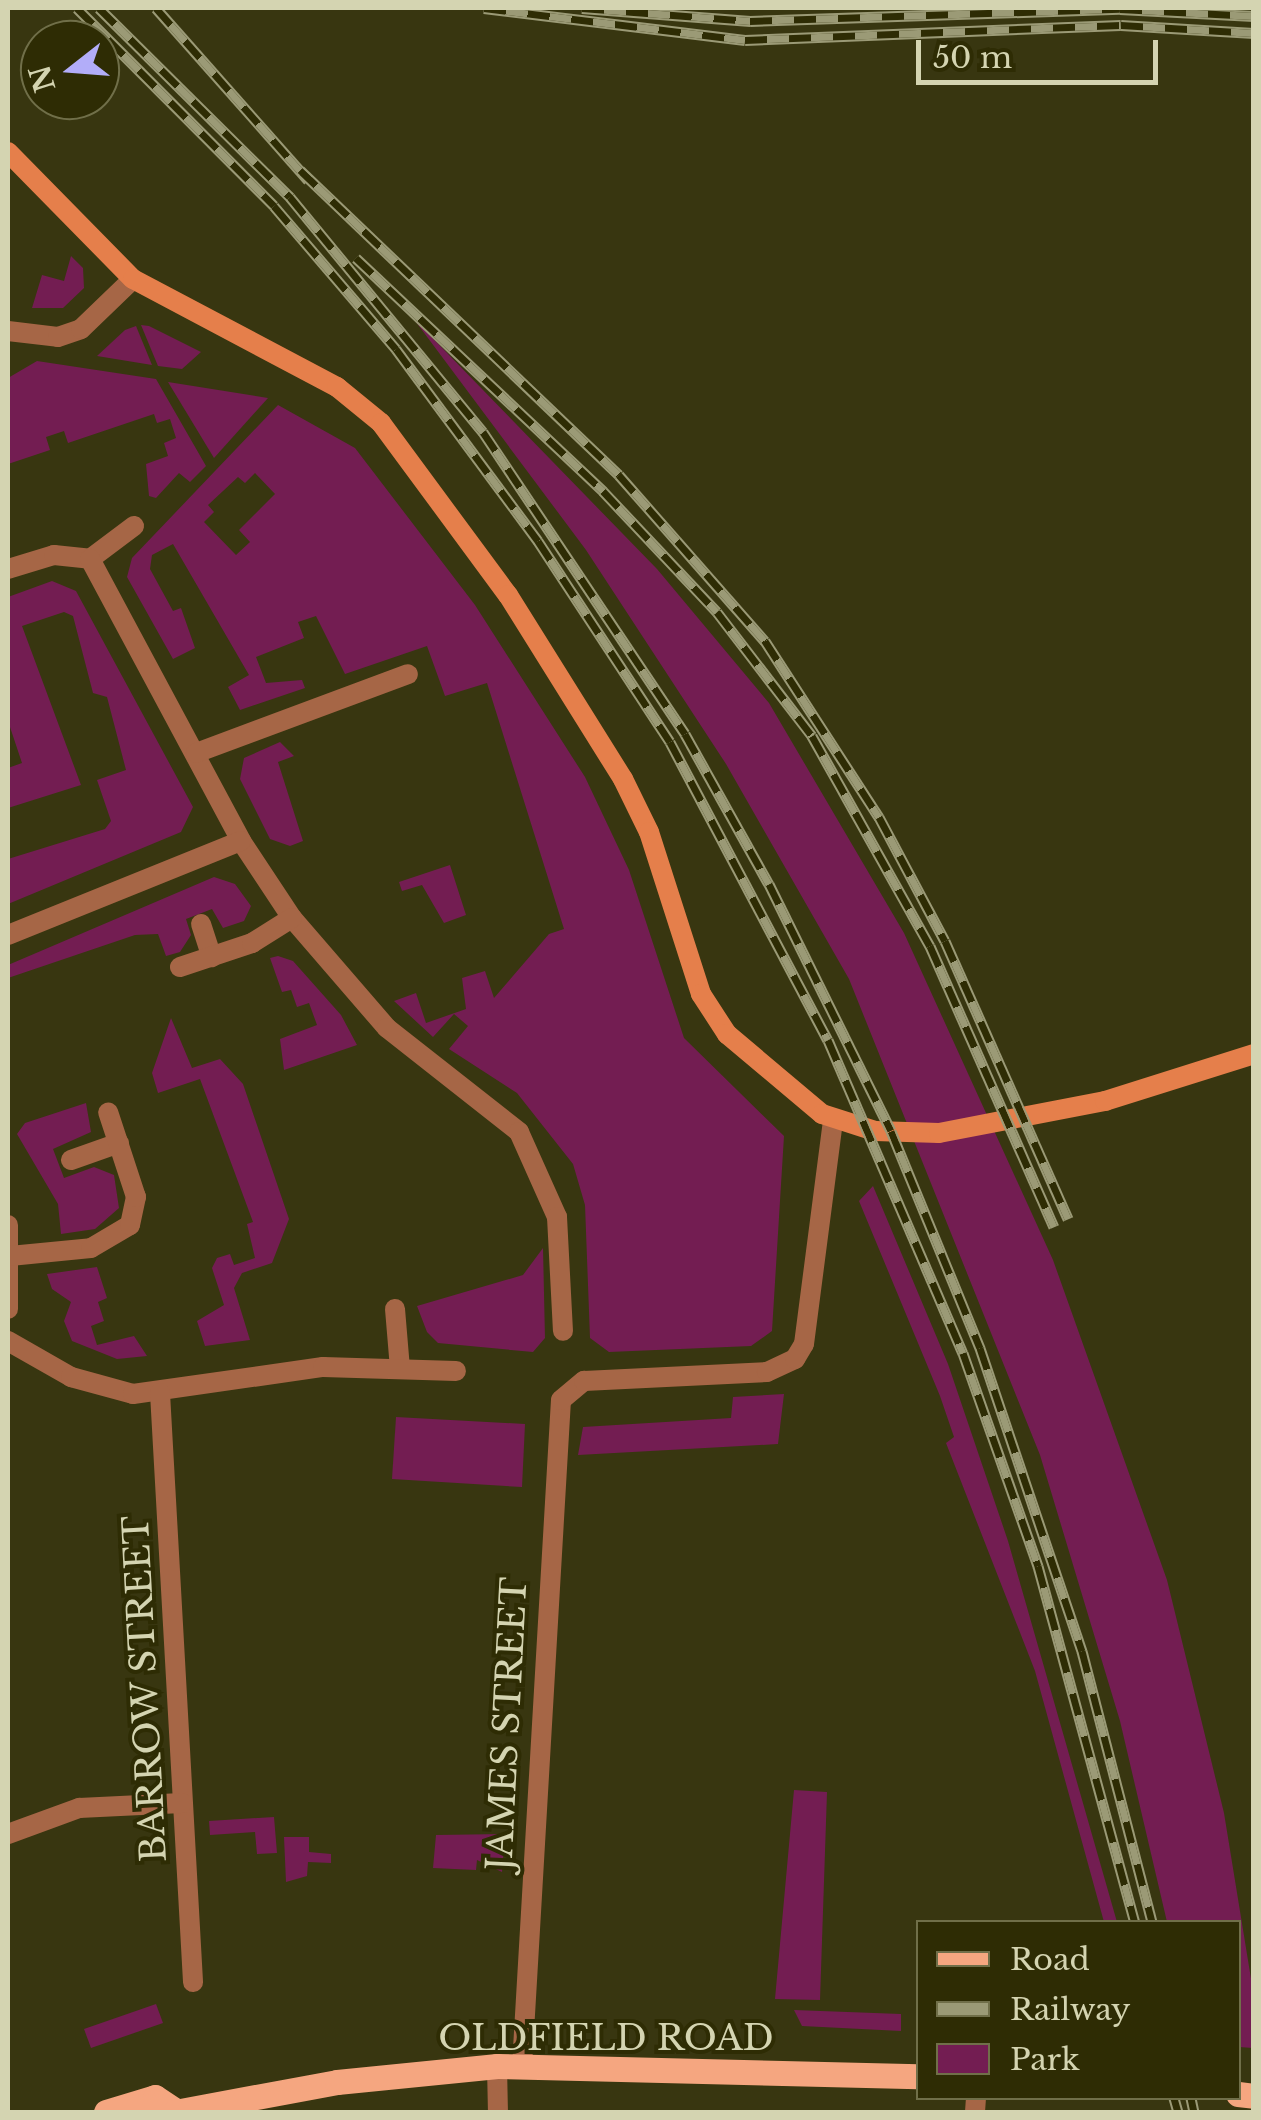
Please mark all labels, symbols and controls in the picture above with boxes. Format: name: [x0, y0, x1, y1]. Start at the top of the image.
north arrow: [20, 20, 120, 120]
scale bar: [921, 20, 1164, 82]
text: 50 m: [933, 39, 1012, 76]
text: N: [22, 61, 63, 96]
street label: BARROW STREET: [115, 1514, 175, 1864]
street label: JAMES STREET: [478, 1576, 536, 1872]
legend: [916, 1920, 1241, 2100]
text: Road: [1010, 1941, 1090, 1978]
text: Railway: [1010, 1991, 1130, 2028]
street label: OLDFIELD ROAD: [438, 2017, 774, 2059]
text: Park: [1010, 2041, 1080, 2078]

